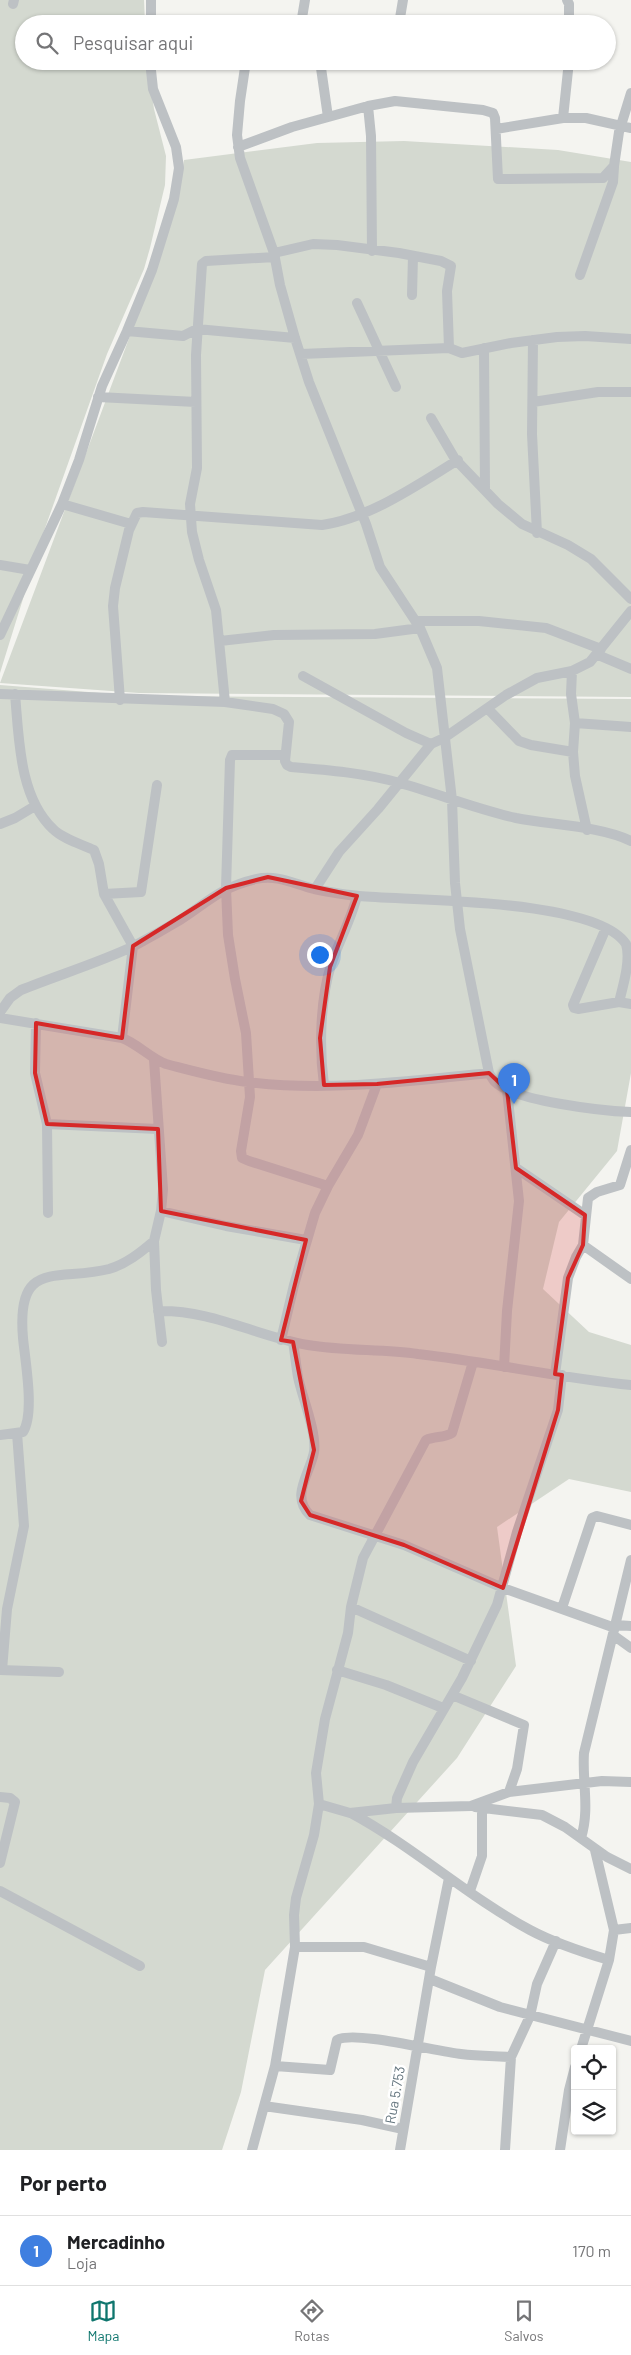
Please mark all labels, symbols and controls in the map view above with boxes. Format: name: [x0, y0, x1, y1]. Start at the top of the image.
search box: [15, 15, 616, 70]
icon: search: [33, 29, 61, 57]
text: Pesquisar aqui: [73, 31, 193, 54]
your location: [307, 942, 333, 968]
pin: 1: [498, 1063, 530, 1104]
map controls: [571, 2045, 616, 2135]
button: locate: [571, 2045, 616, 2090]
street label: Rua 5.753: [381, 2065, 408, 2125]
button: layers: [571, 2090, 616, 2135]
text: Por perto: [20, 2170, 107, 2195]
text: Mercadinho: [67, 2230, 165, 2253]
text: 1: [33, 2241, 39, 2260]
text: 170 m: [572, 2241, 611, 2260]
text: Loja: [67, 2253, 97, 2272]
tab: Mapa: [87, 2297, 119, 2344]
tab: Rotas: [294, 2297, 329, 2344]
tab: Salvos: [504, 2297, 544, 2344]

